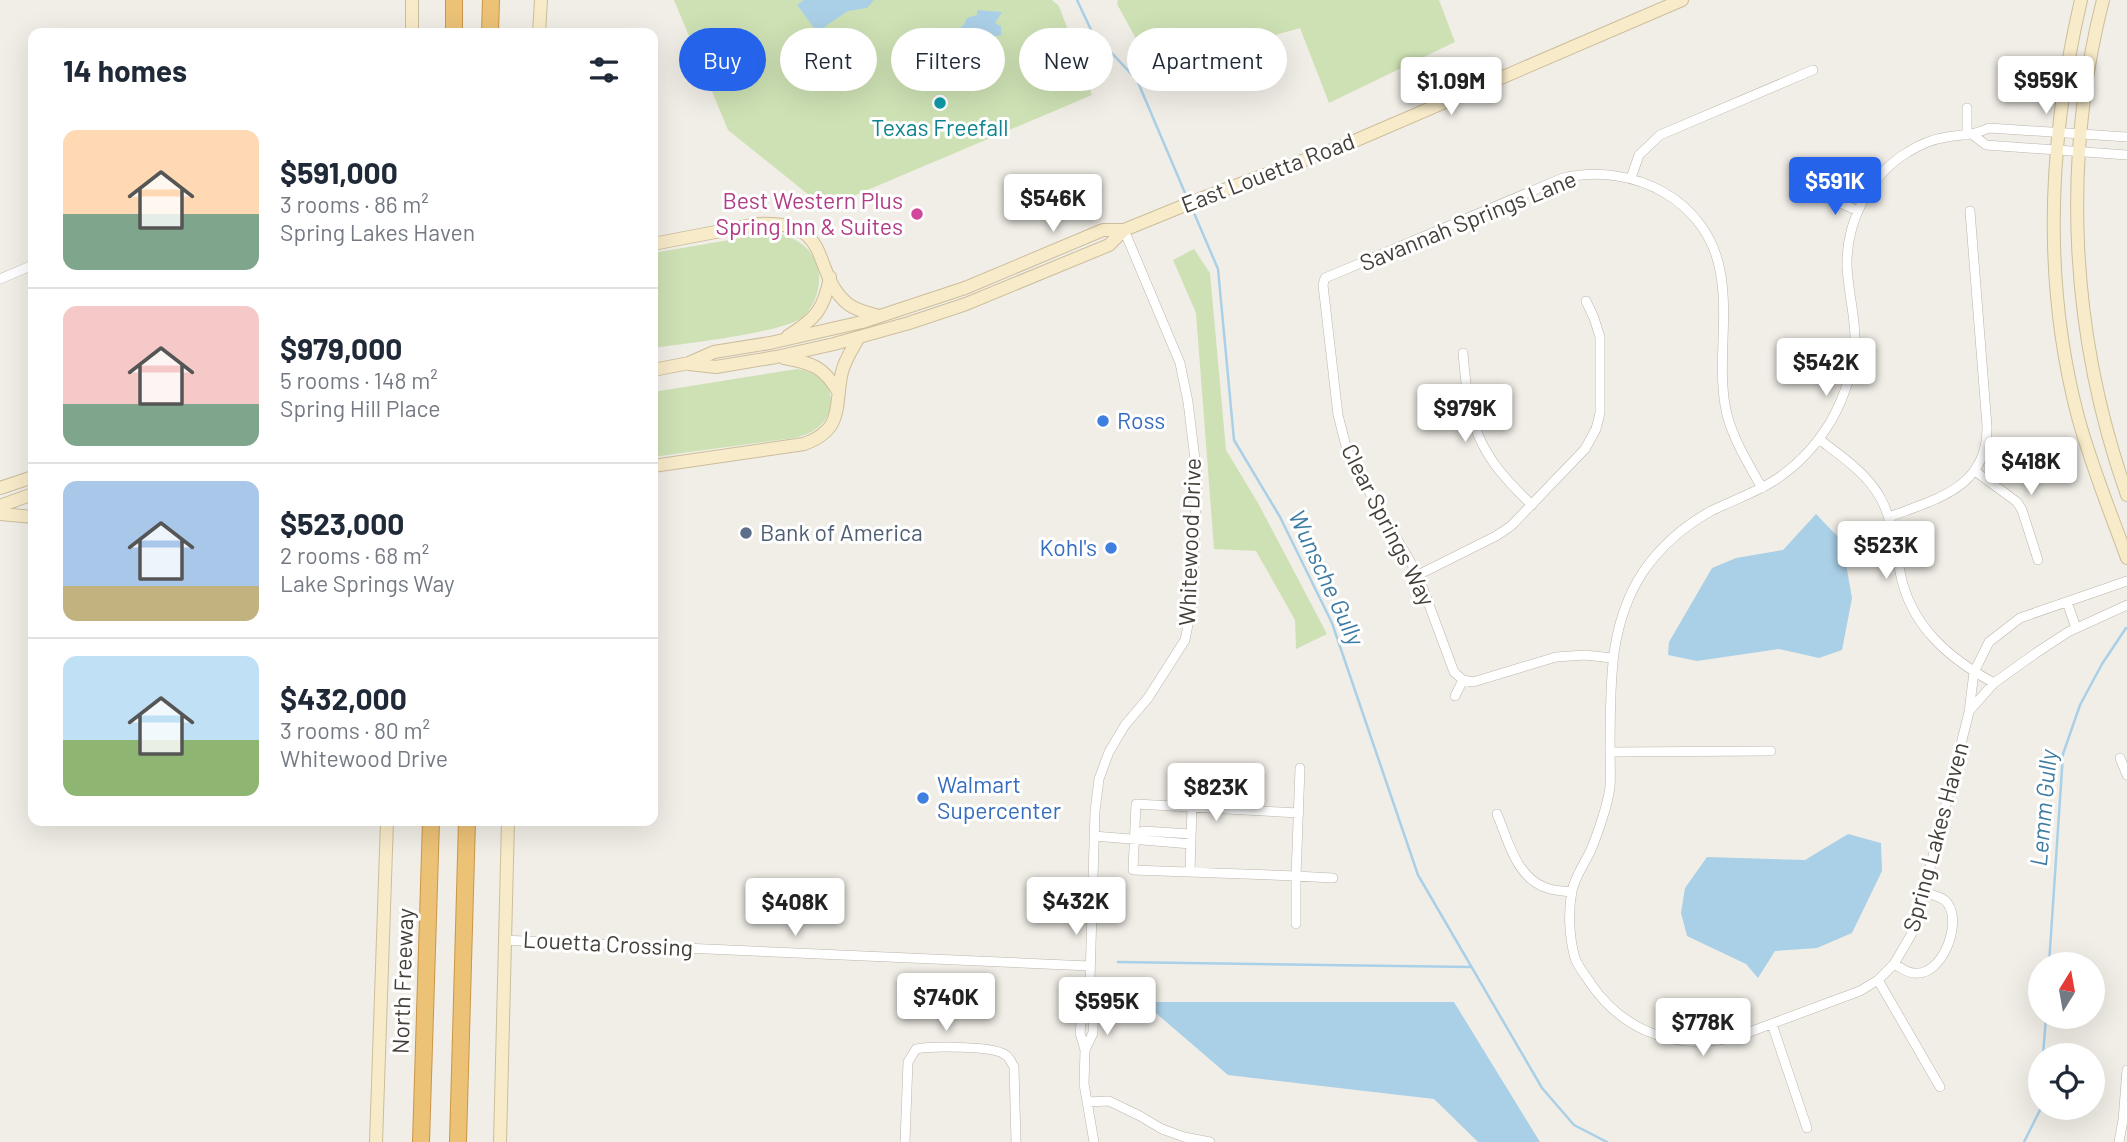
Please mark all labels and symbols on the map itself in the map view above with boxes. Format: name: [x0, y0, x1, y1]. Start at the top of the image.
pin: $959K: [1997, 57, 2095, 116]
pin: $1.09M: [1394, 58, 1508, 117]
marker: Texas Freefall: [932, 95, 948, 111]
place label: Texas Freefall: [871, 113, 1009, 141]
street label: East Louetta Road: [1177, 126, 1358, 218]
pin: $591K: [1786, 158, 1884, 217]
street label: Savannah Springs Lane: [1355, 164, 1580, 276]
pin: $546K: [1004, 174, 1102, 234]
place label: Best Western Plus Spring Inn & Suites: [715, 186, 903, 240]
marker: Best Western Plus Spring Inn & Suites: [909, 206, 925, 222]
pin: $542K: [1777, 338, 1875, 398]
pin: $979K: [1416, 384, 1514, 444]
place label: Ross: [1117, 406, 1165, 434]
marker: Ross: [1095, 413, 1111, 429]
pin: $418K: [1982, 438, 2080, 497]
street label: Clear Springs Way: [1336, 439, 1442, 611]
street label: Whitewood Drive: [1172, 457, 1206, 626]
water label: Wunsche Gully: [1283, 505, 1372, 651]
place label: Bank of America: [760, 518, 923, 546]
pin: $523K: [1837, 522, 1935, 581]
marker: Bank of America: [738, 525, 754, 541]
place label: Kohl's: [1040, 533, 1097, 561]
marker: Kohl's: [1103, 540, 1119, 556]
street label: Spring Lakes Haven: [1896, 739, 1974, 935]
water label: Lemm Gully: [2023, 747, 2062, 867]
pin: $823K: [1167, 764, 1265, 823]
place label: Walmart Supercenter: [937, 770, 1062, 824]
marker: Walmart Supercenter: [915, 790, 931, 806]
pin: $408K: [746, 878, 844, 938]
pin: $432K: [1027, 878, 1125, 937]
street label: North Freeway: [385, 907, 419, 1054]
street label: Louetta Crossing: [522, 925, 694, 961]
north arrow: [2028, 952, 2105, 1029]
pin: $740K: [897, 974, 995, 1033]
pin: $595K: [1058, 978, 1156, 1037]
pin: $778K: [1654, 998, 1752, 1058]

